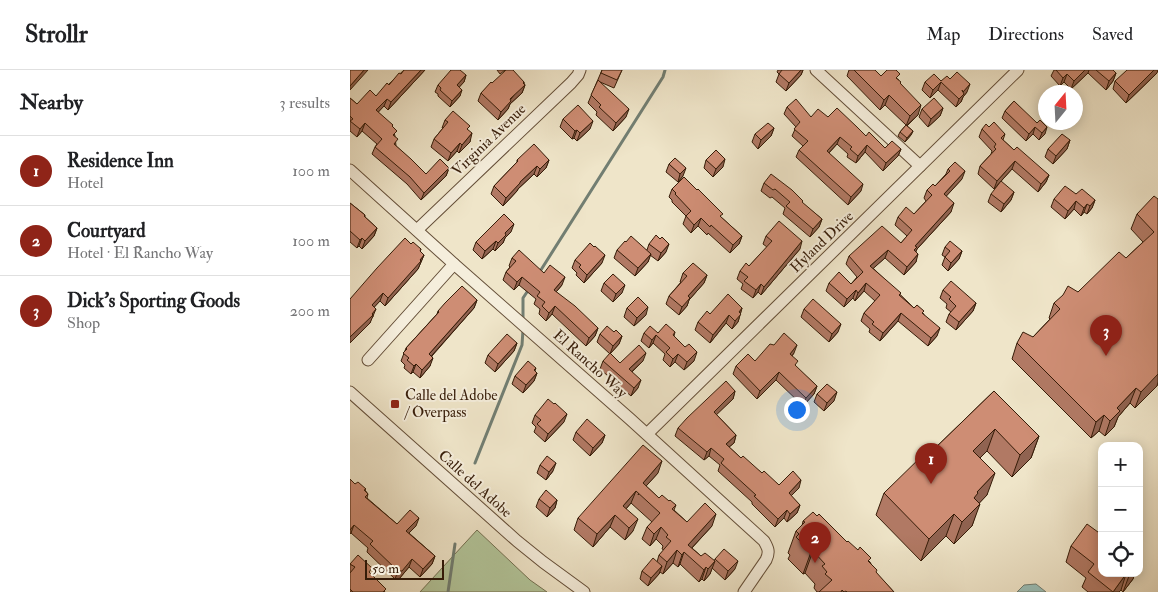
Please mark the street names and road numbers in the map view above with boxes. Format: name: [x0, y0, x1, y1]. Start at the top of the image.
street label: Virginia Avenue: [448, 100, 530, 180]
street label: Hyland Drive: [786, 207, 858, 277]
street label: El Rancho Way: [549, 326, 631, 403]
street label: Calle del Adobe: [434, 446, 516, 522]

